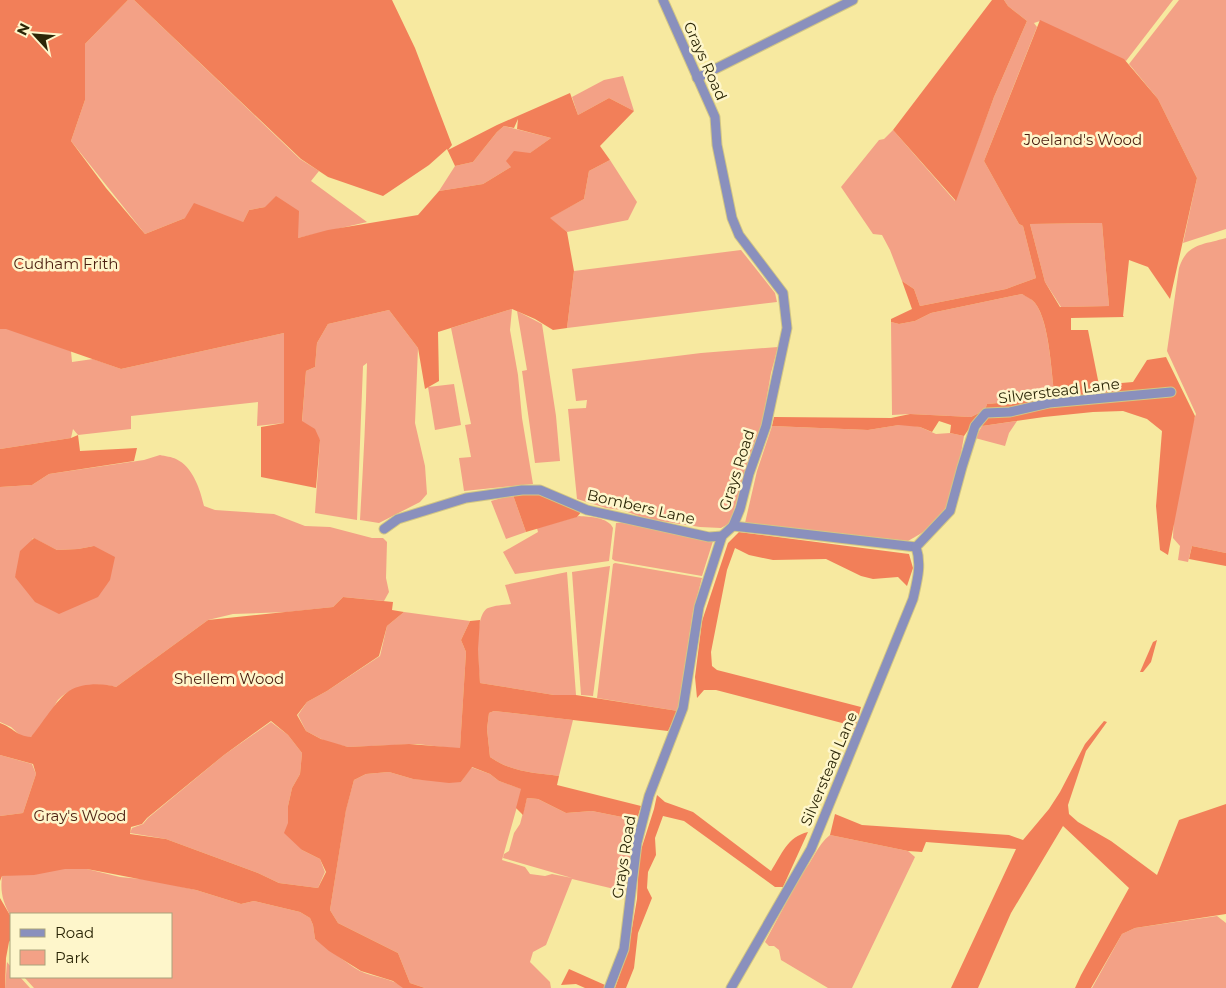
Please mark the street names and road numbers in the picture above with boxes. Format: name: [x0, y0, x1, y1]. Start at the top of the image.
street label: Grays Road: [680, 19, 731, 103]
street label: Silverstead Lane: [997, 374, 1121, 407]
street label: Grays Road: [714, 427, 759, 513]
street label: Bombers Lane: [585, 485, 697, 528]
street label: Silverstead Lane: [796, 709, 861, 829]
street label: Grays Road: [608, 814, 639, 900]

